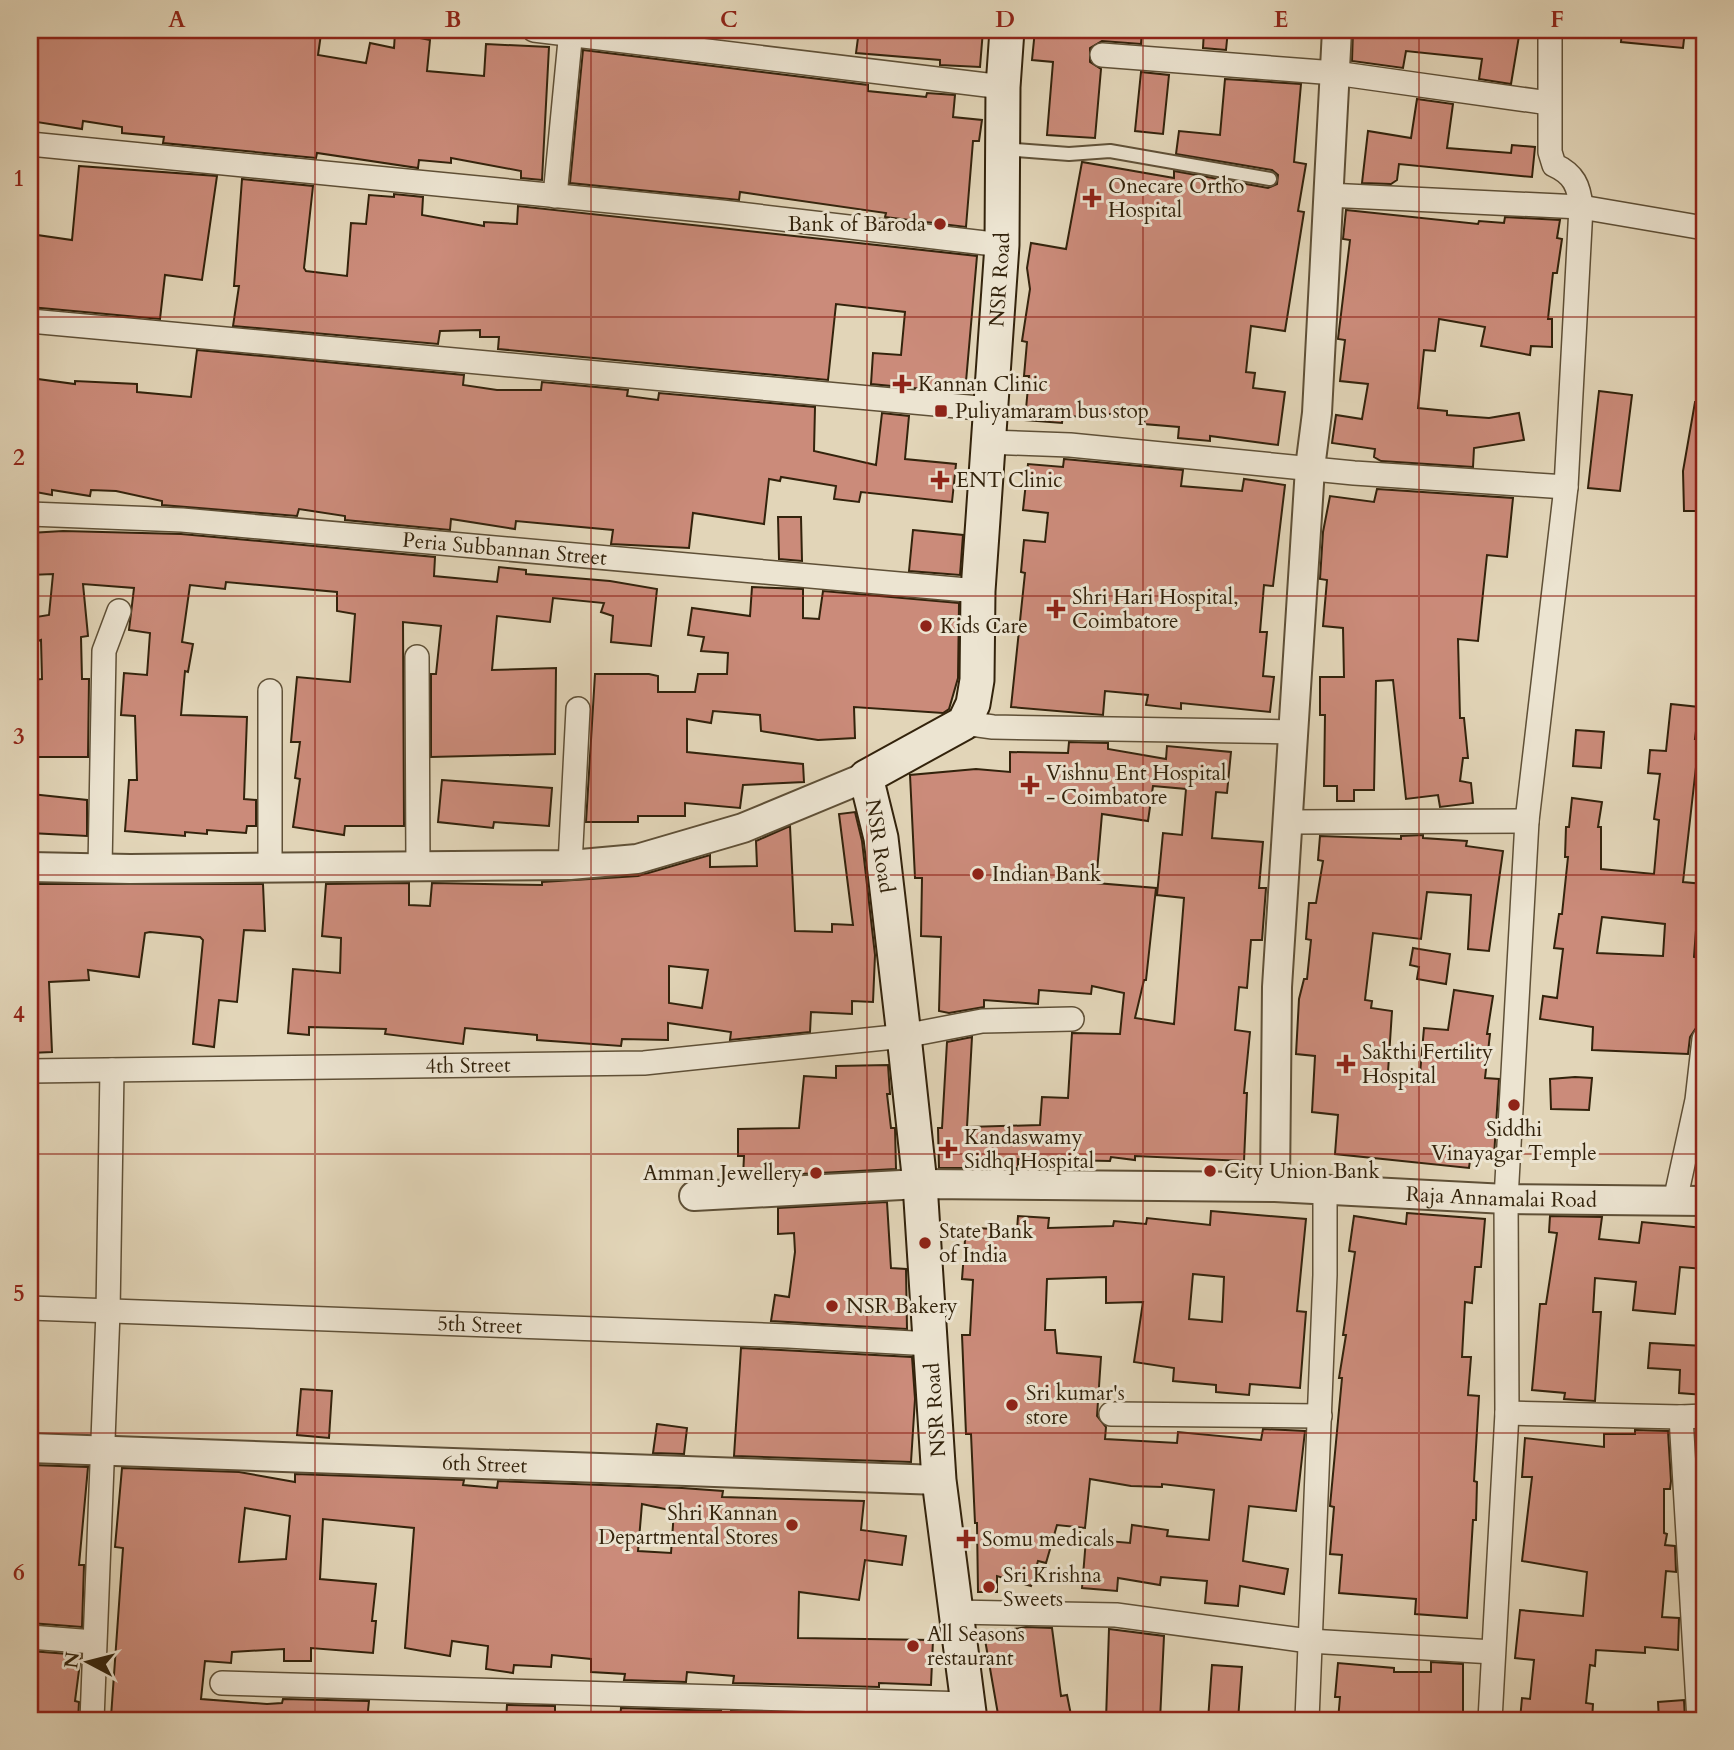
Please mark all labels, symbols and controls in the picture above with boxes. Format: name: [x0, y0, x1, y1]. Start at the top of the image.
text: A: [168, 4, 186, 35]
text: B: [445, 4, 461, 35]
text: C: [720, 4, 738, 35]
text: D: [995, 4, 1015, 35]
text: E: [1274, 4, 1288, 35]
text: F: [1550, 4, 1564, 35]
text: 1: [13, 163, 25, 194]
place label: Onecare Ortho Hospital: [1108, 172, 1244, 225]
marker: Onecare Ortho Hospital: [1082, 188, 1102, 208]
place label: Bank of Baroda: [788, 210, 926, 239]
marker: Bank of Baroda: [932, 216, 948, 232]
street label: NSR Road: [982, 232, 1017, 328]
place label: Kannan Clinic: [918, 370, 1048, 399]
marker: Kannan Clinic: [892, 374, 912, 394]
place label: Puliyamaram bus stop: [955, 397, 1149, 426]
marker: Puliyamaram bus stop: [933, 403, 949, 419]
text: 2: [13, 442, 25, 473]
place label: ENT Clinic: [956, 466, 1063, 495]
marker: ENT Clinic: [930, 470, 950, 490]
street label: Peria Subbannan Street: [401, 526, 608, 573]
place label: Shri Hari Hospital, Coimbatore: [1072, 583, 1238, 636]
marker: Shri Hari Hospital, Coimbatore: [1046, 599, 1066, 619]
place label: Kids Care: [940, 612, 1028, 641]
marker: Kids Care: [918, 618, 934, 634]
text: 3: [13, 721, 25, 752]
place label: Vishnu Ent Hospital - Coimbatore: [1046, 759, 1226, 812]
marker: Vishnu Ent Hospital - Coimbatore: [1020, 775, 1040, 795]
street label: NSR Road: [858, 797, 901, 895]
place label: Indian Bank: [992, 860, 1102, 889]
marker: Indian Bank: [970, 866, 986, 882]
text: 4: [13, 999, 25, 1030]
place label: Sakthi Fertility Hospital: [1362, 1038, 1493, 1091]
street label: 4th Street: [425, 1051, 511, 1081]
marker: Sakthi Fertility Hospital: [1336, 1054, 1356, 1074]
marker: Siddhi Vinayagar Temple: [1506, 1097, 1522, 1113]
place label: Siddhi Vinayagar Temple: [1431, 1115, 1597, 1168]
place label: Kandaswamy Sidhq Hospital: [964, 1123, 1094, 1176]
marker: Kandaswamy Sidhq Hospital: [938, 1139, 958, 1159]
place label: City Union Bank: [1224, 1157, 1381, 1186]
place label: Amman Jewellery: [643, 1159, 802, 1188]
marker: City Union Bank: [1202, 1163, 1218, 1179]
marker: Amman Jewellery: [808, 1165, 824, 1181]
street label: Raja Annamalai Road: [1405, 1180, 1597, 1215]
place label: State Bank of India: [939, 1217, 1034, 1270]
marker: State Bank of India: [917, 1235, 933, 1251]
text: 5: [13, 1278, 25, 1309]
place label: NSR Bakery: [846, 1292, 958, 1321]
marker: NSR Bakery: [824, 1298, 840, 1314]
street label: 5th Street: [437, 1309, 523, 1341]
street label: NSR Road: [918, 1362, 953, 1458]
place label: Sri kumar's store: [1026, 1379, 1125, 1432]
marker: Sri kumar's store: [1004, 1397, 1020, 1413]
street label: 6th Street: [442, 1449, 528, 1481]
place label: Shri Kannan Departmental Stores: [598, 1499, 778, 1552]
marker: Shri Kannan Departmental Stores: [784, 1517, 800, 1533]
place label: Somu medicals: [982, 1525, 1114, 1554]
marker: Somu medicals: [956, 1529, 976, 1549]
text: 6: [13, 1557, 25, 1588]
place label: Sri Krishna Sweets: [1003, 1561, 1101, 1614]
marker: Sri Krishna Sweets: [981, 1579, 997, 1595]
place label: All Seasons restaurant: [927, 1620, 1025, 1673]
north arrow: [52, 1628, 122, 1698]
marker: All Seasons restaurant: [905, 1638, 921, 1654]
text: N: [58, 1650, 86, 1670]

